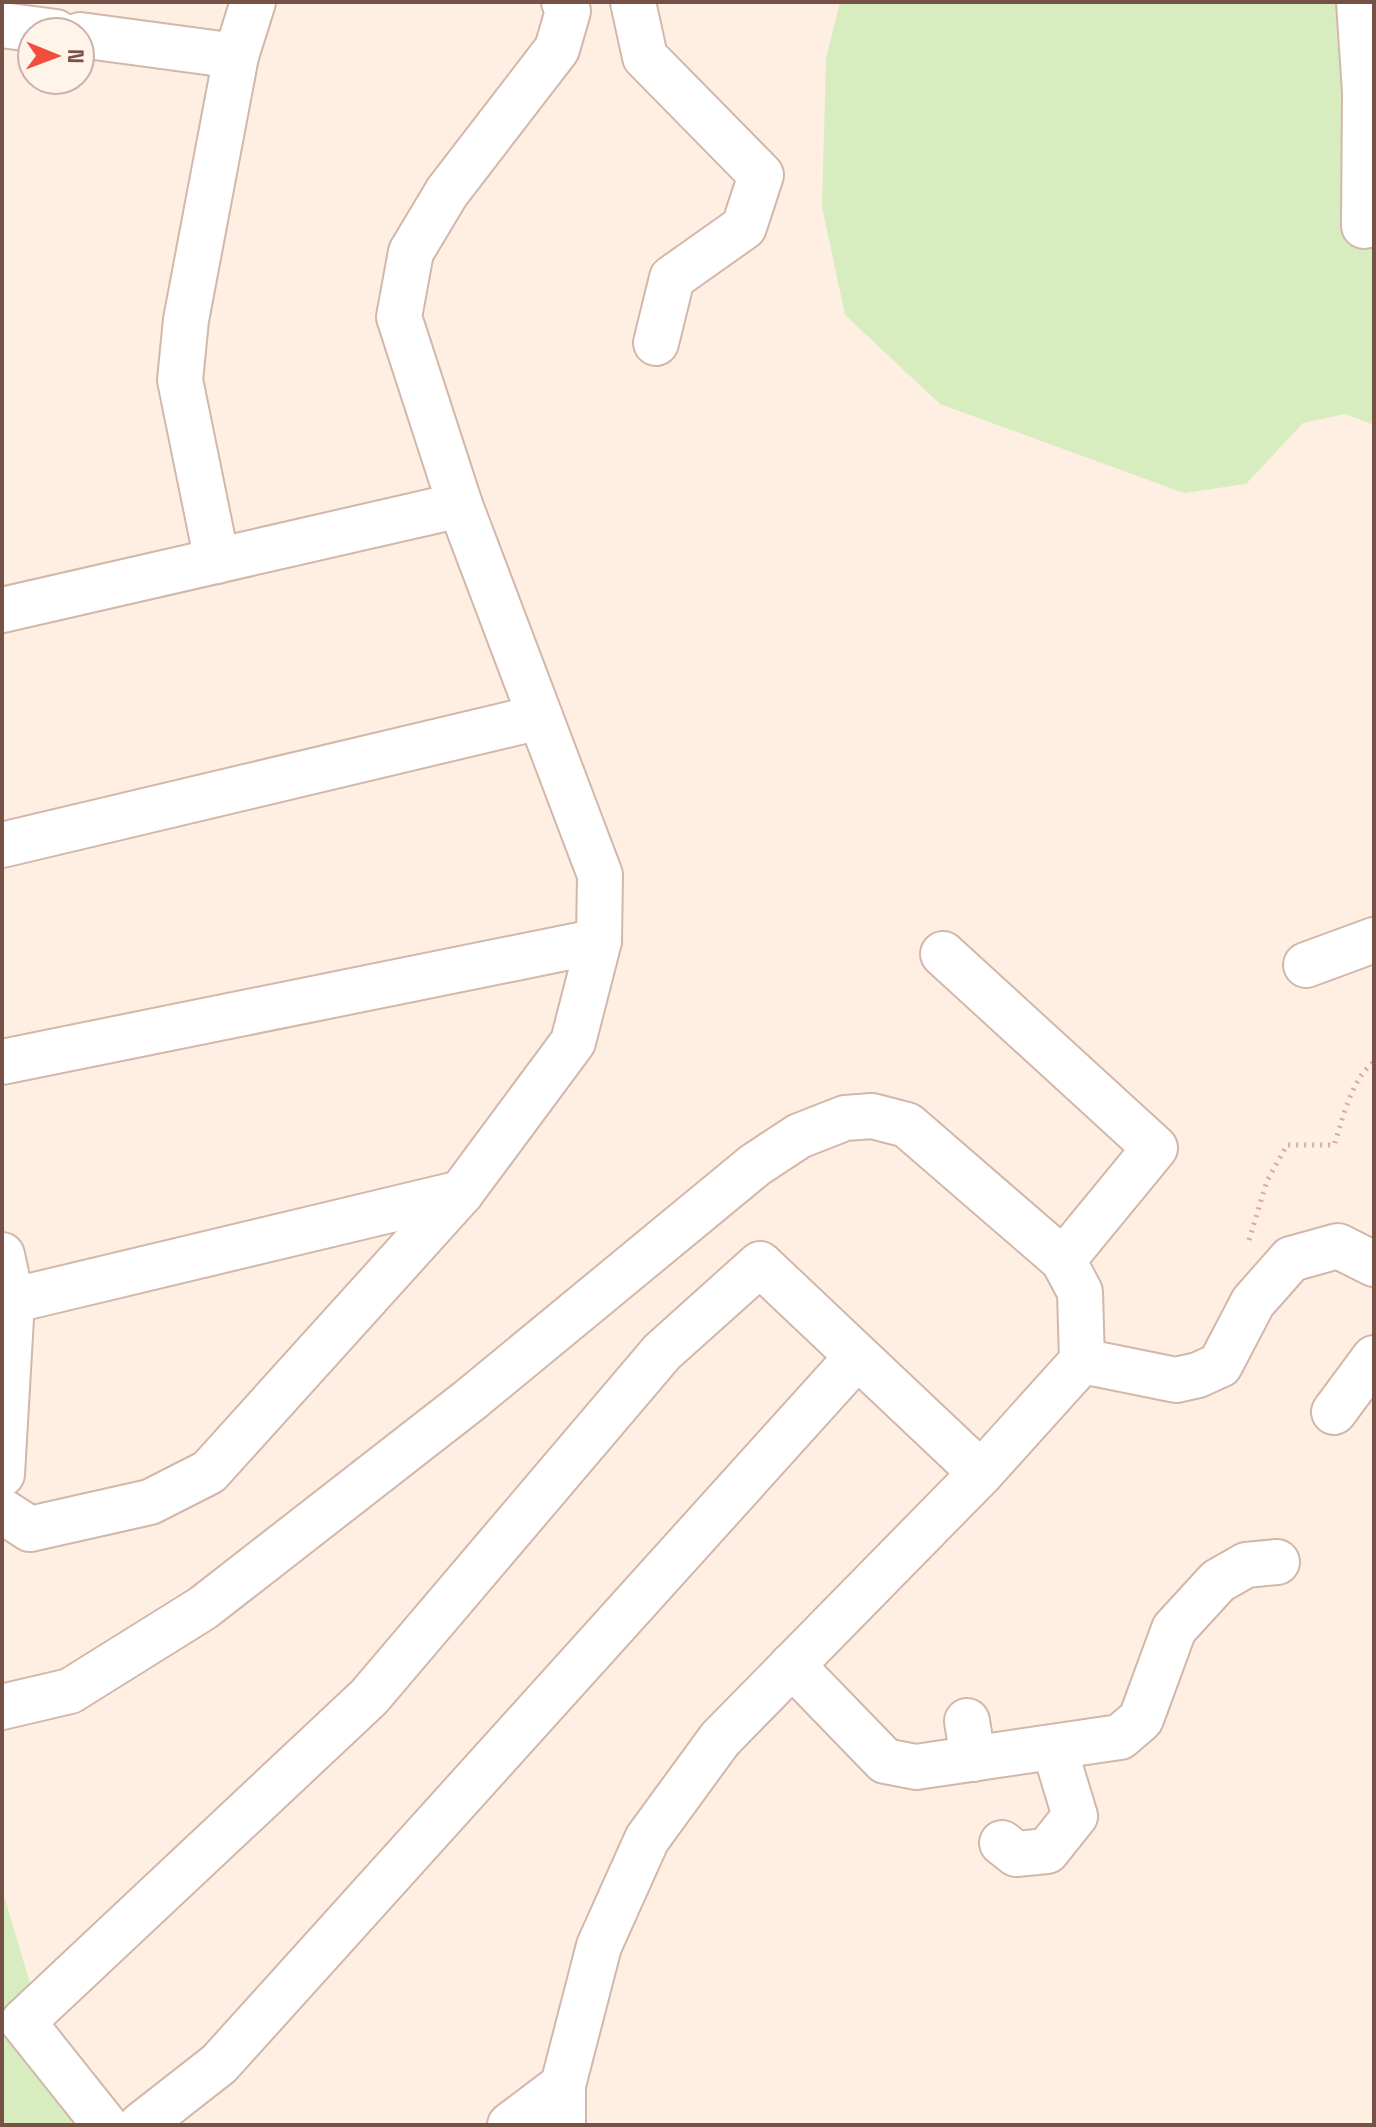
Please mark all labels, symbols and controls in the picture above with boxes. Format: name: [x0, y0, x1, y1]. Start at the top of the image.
north arrow: [16, 16, 96, 96]
text: N: [62, 49, 90, 64]

